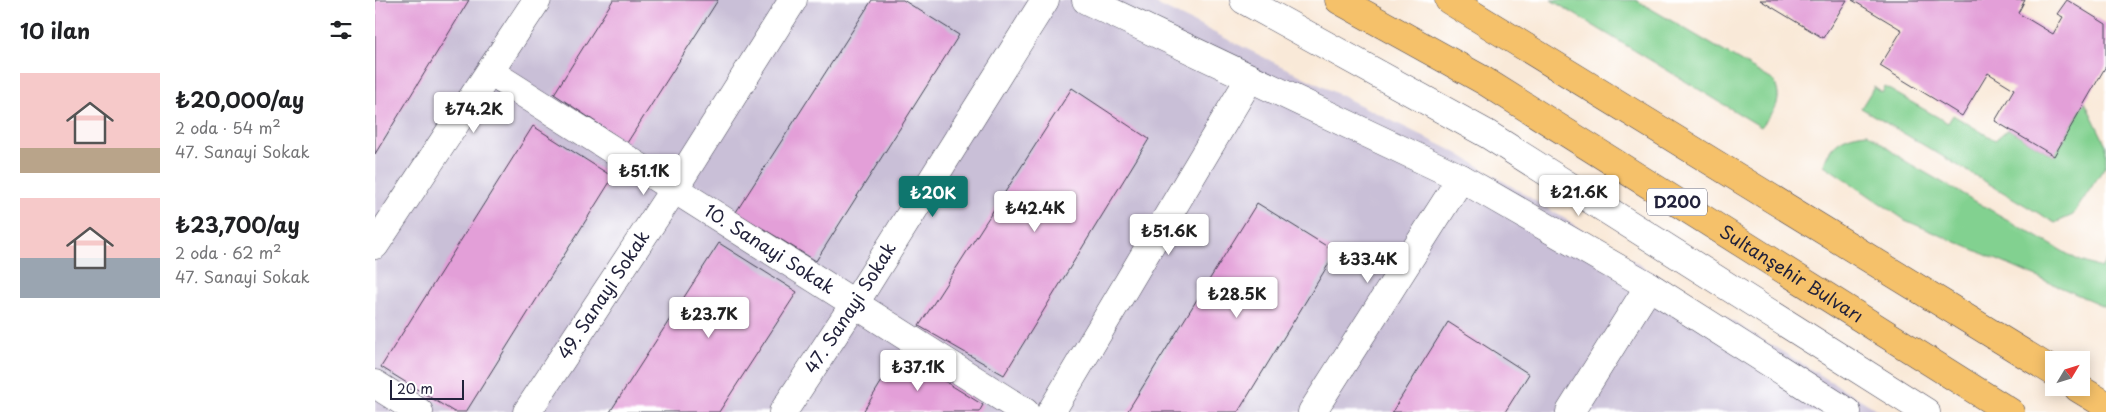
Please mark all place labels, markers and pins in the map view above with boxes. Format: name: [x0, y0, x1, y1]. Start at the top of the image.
pin: ₺74.2K: [433, 92, 515, 134]
pin: ₺51.1K: [603, 154, 685, 196]
pin: ₺21.6K: [1538, 174, 1620, 217]
pin: ₺20K: [903, 176, 963, 218]
pin: ₺42.4K: [994, 190, 1076, 233]
pin: ₺51.6K: [1128, 214, 1210, 256]
pin: ₺33.4K: [1327, 242, 1409, 284]
pin: ₺28.5K: [1196, 276, 1278, 319]
pin: ₺23.7K: [668, 296, 750, 339]
pin: ₺37.1K: [877, 350, 959, 392]

